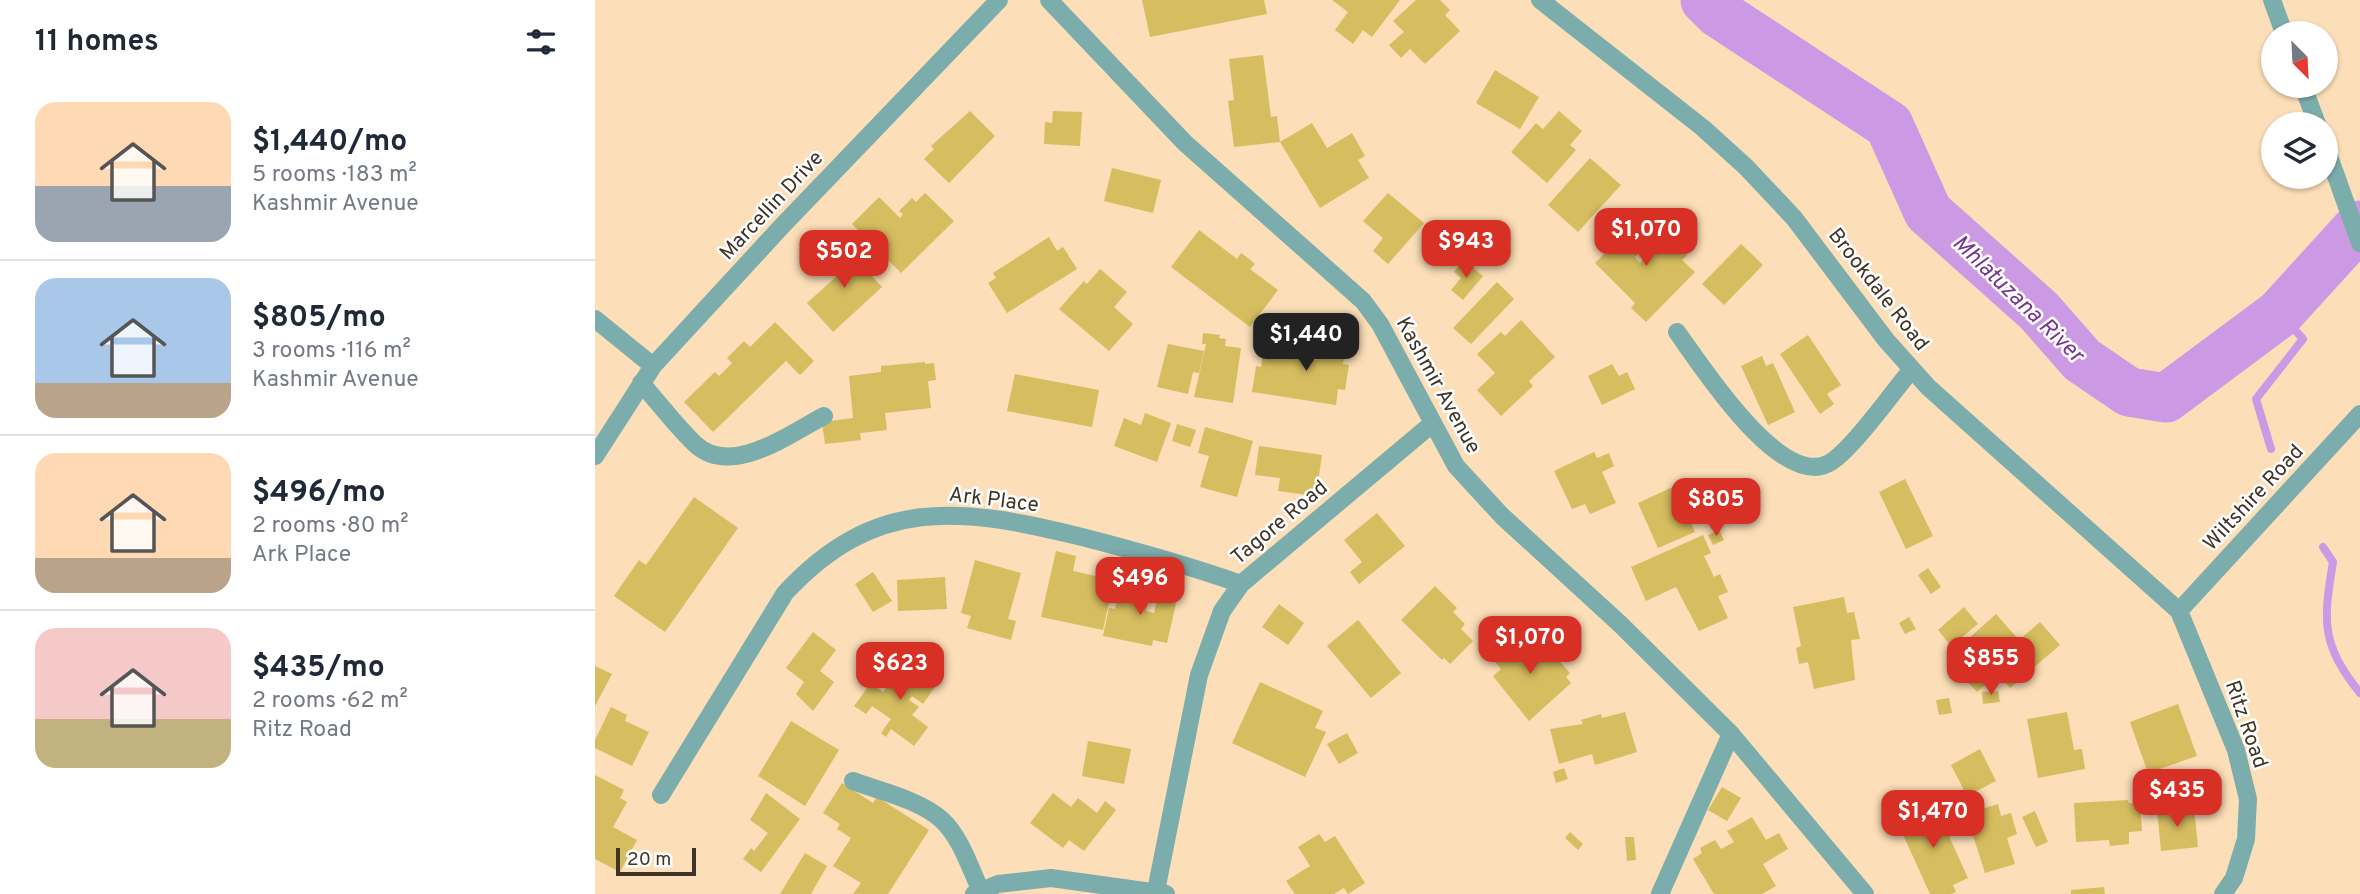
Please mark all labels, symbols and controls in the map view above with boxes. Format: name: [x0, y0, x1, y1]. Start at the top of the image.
north arrow: [2261, 21, 2338, 98]
map controls: [2261, 21, 2338, 189]
icon: filters: [522, 23, 560, 61]
text: 11 homes: [35, 24, 159, 61]
button: layers: [2261, 112, 2338, 189]
text: $1,440/mo: [252, 124, 407, 161]
icon: home: [91, 130, 175, 214]
street label: Marcellin Drive: [714, 146, 830, 266]
text: 5 rooms · 183 m²: [252, 161, 417, 190]
text: Kashmir Avenue: [252, 190, 419, 219]
pin: $1,070: [1589, 208, 1703, 268]
text: $1,070: [1610, 216, 1682, 245]
pin: $943: [1425, 220, 1507, 280]
street label: Brookdale Road: [1821, 223, 1934, 357]
text: $943: [1438, 228, 1494, 257]
pin: $502: [803, 230, 885, 290]
water label: Mhlatuzana River: [1945, 230, 2091, 372]
text: $502: [815, 238, 873, 267]
text: $805/mo: [252, 300, 386, 337]
icon: home: [91, 306, 175, 390]
street label: Kashmir Avenue: [1389, 313, 1486, 459]
pin: $1,440: [1249, 314, 1363, 373]
text: $1,440: [1269, 321, 1343, 350]
text: 3 rooms · 116 m²: [252, 337, 411, 366]
text: Kashmir Avenue: [252, 366, 419, 395]
street label: Wiltshire Road: [2198, 439, 2310, 557]
text: $496/mo: [252, 475, 385, 512]
street label: Tagore Road: [1226, 475, 1334, 571]
pin: $805: [1675, 478, 1757, 538]
icon: home: [91, 481, 175, 565]
street label: Ark Place: [947, 482, 1040, 519]
text: $805: [1687, 486, 1745, 515]
text: 2 rooms · 80 m²: [252, 512, 409, 541]
text: Ark Place: [252, 541, 351, 570]
pin: $496: [1099, 558, 1181, 617]
text: $496: [1112, 565, 1168, 594]
pin: $1,070: [1473, 616, 1587, 676]
text: $1,070: [1494, 624, 1566, 653]
pin: $855: [1950, 638, 2032, 697]
pin: $623: [859, 642, 941, 702]
text: $855: [1963, 645, 2019, 674]
text: $435/mo: [252, 650, 385, 687]
text: $623: [872, 650, 928, 679]
icon: home: [91, 656, 175, 740]
street label: Ritz Road: [2218, 677, 2273, 772]
text: 2 rooms · 62 m²: [252, 687, 408, 716]
text: Ritz Road: [252, 716, 352, 745]
pin: $435: [2136, 770, 2218, 829]
text: $435: [2149, 777, 2205, 806]
pin: $1,470: [1876, 790, 1990, 850]
text: $1,470: [1897, 798, 1969, 827]
scale bar: [616, 845, 697, 877]
text: 20 m: [627, 848, 671, 872]

